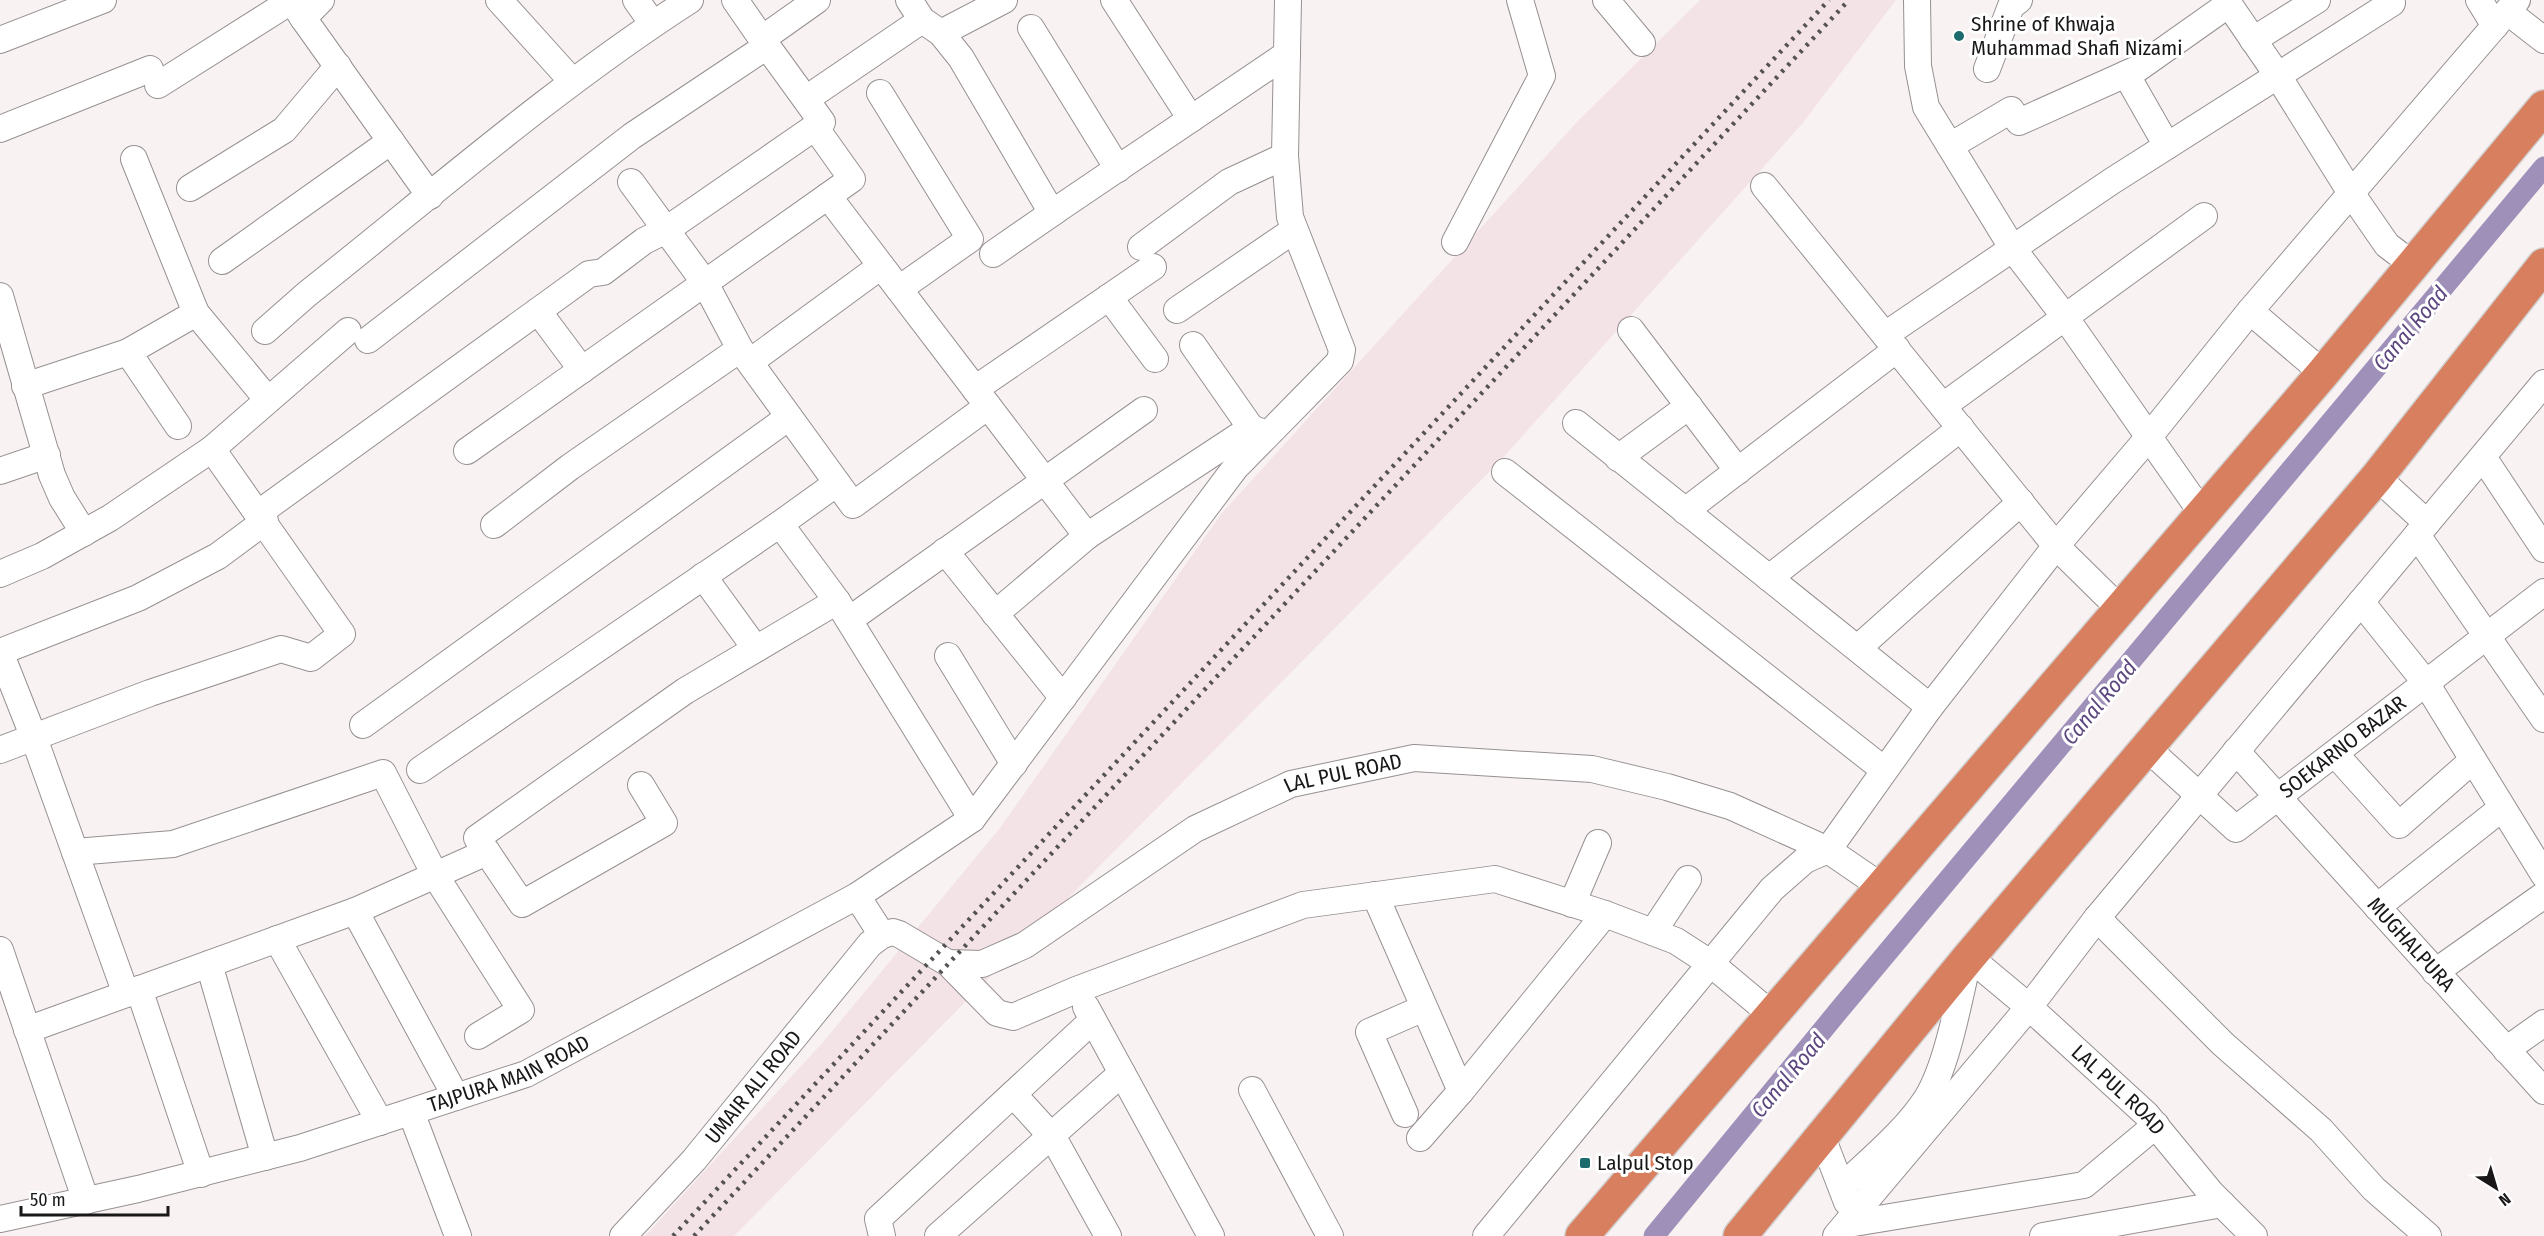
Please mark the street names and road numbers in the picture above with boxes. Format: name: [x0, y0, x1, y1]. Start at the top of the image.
street label: SOEKARNO BAZAR: [2274, 690, 2412, 804]
street label: LAL PUL ROAD: [1279, 748, 1404, 799]
street label: MUGHALPURA: [2362, 892, 2461, 997]
street label: UMAIR ALI ROAD: [700, 1025, 807, 1149]
street label: TAJPURA MAIN ROAD: [424, 1029, 594, 1118]
street label: LAL PUL ROAD: [2066, 1039, 2171, 1140]

